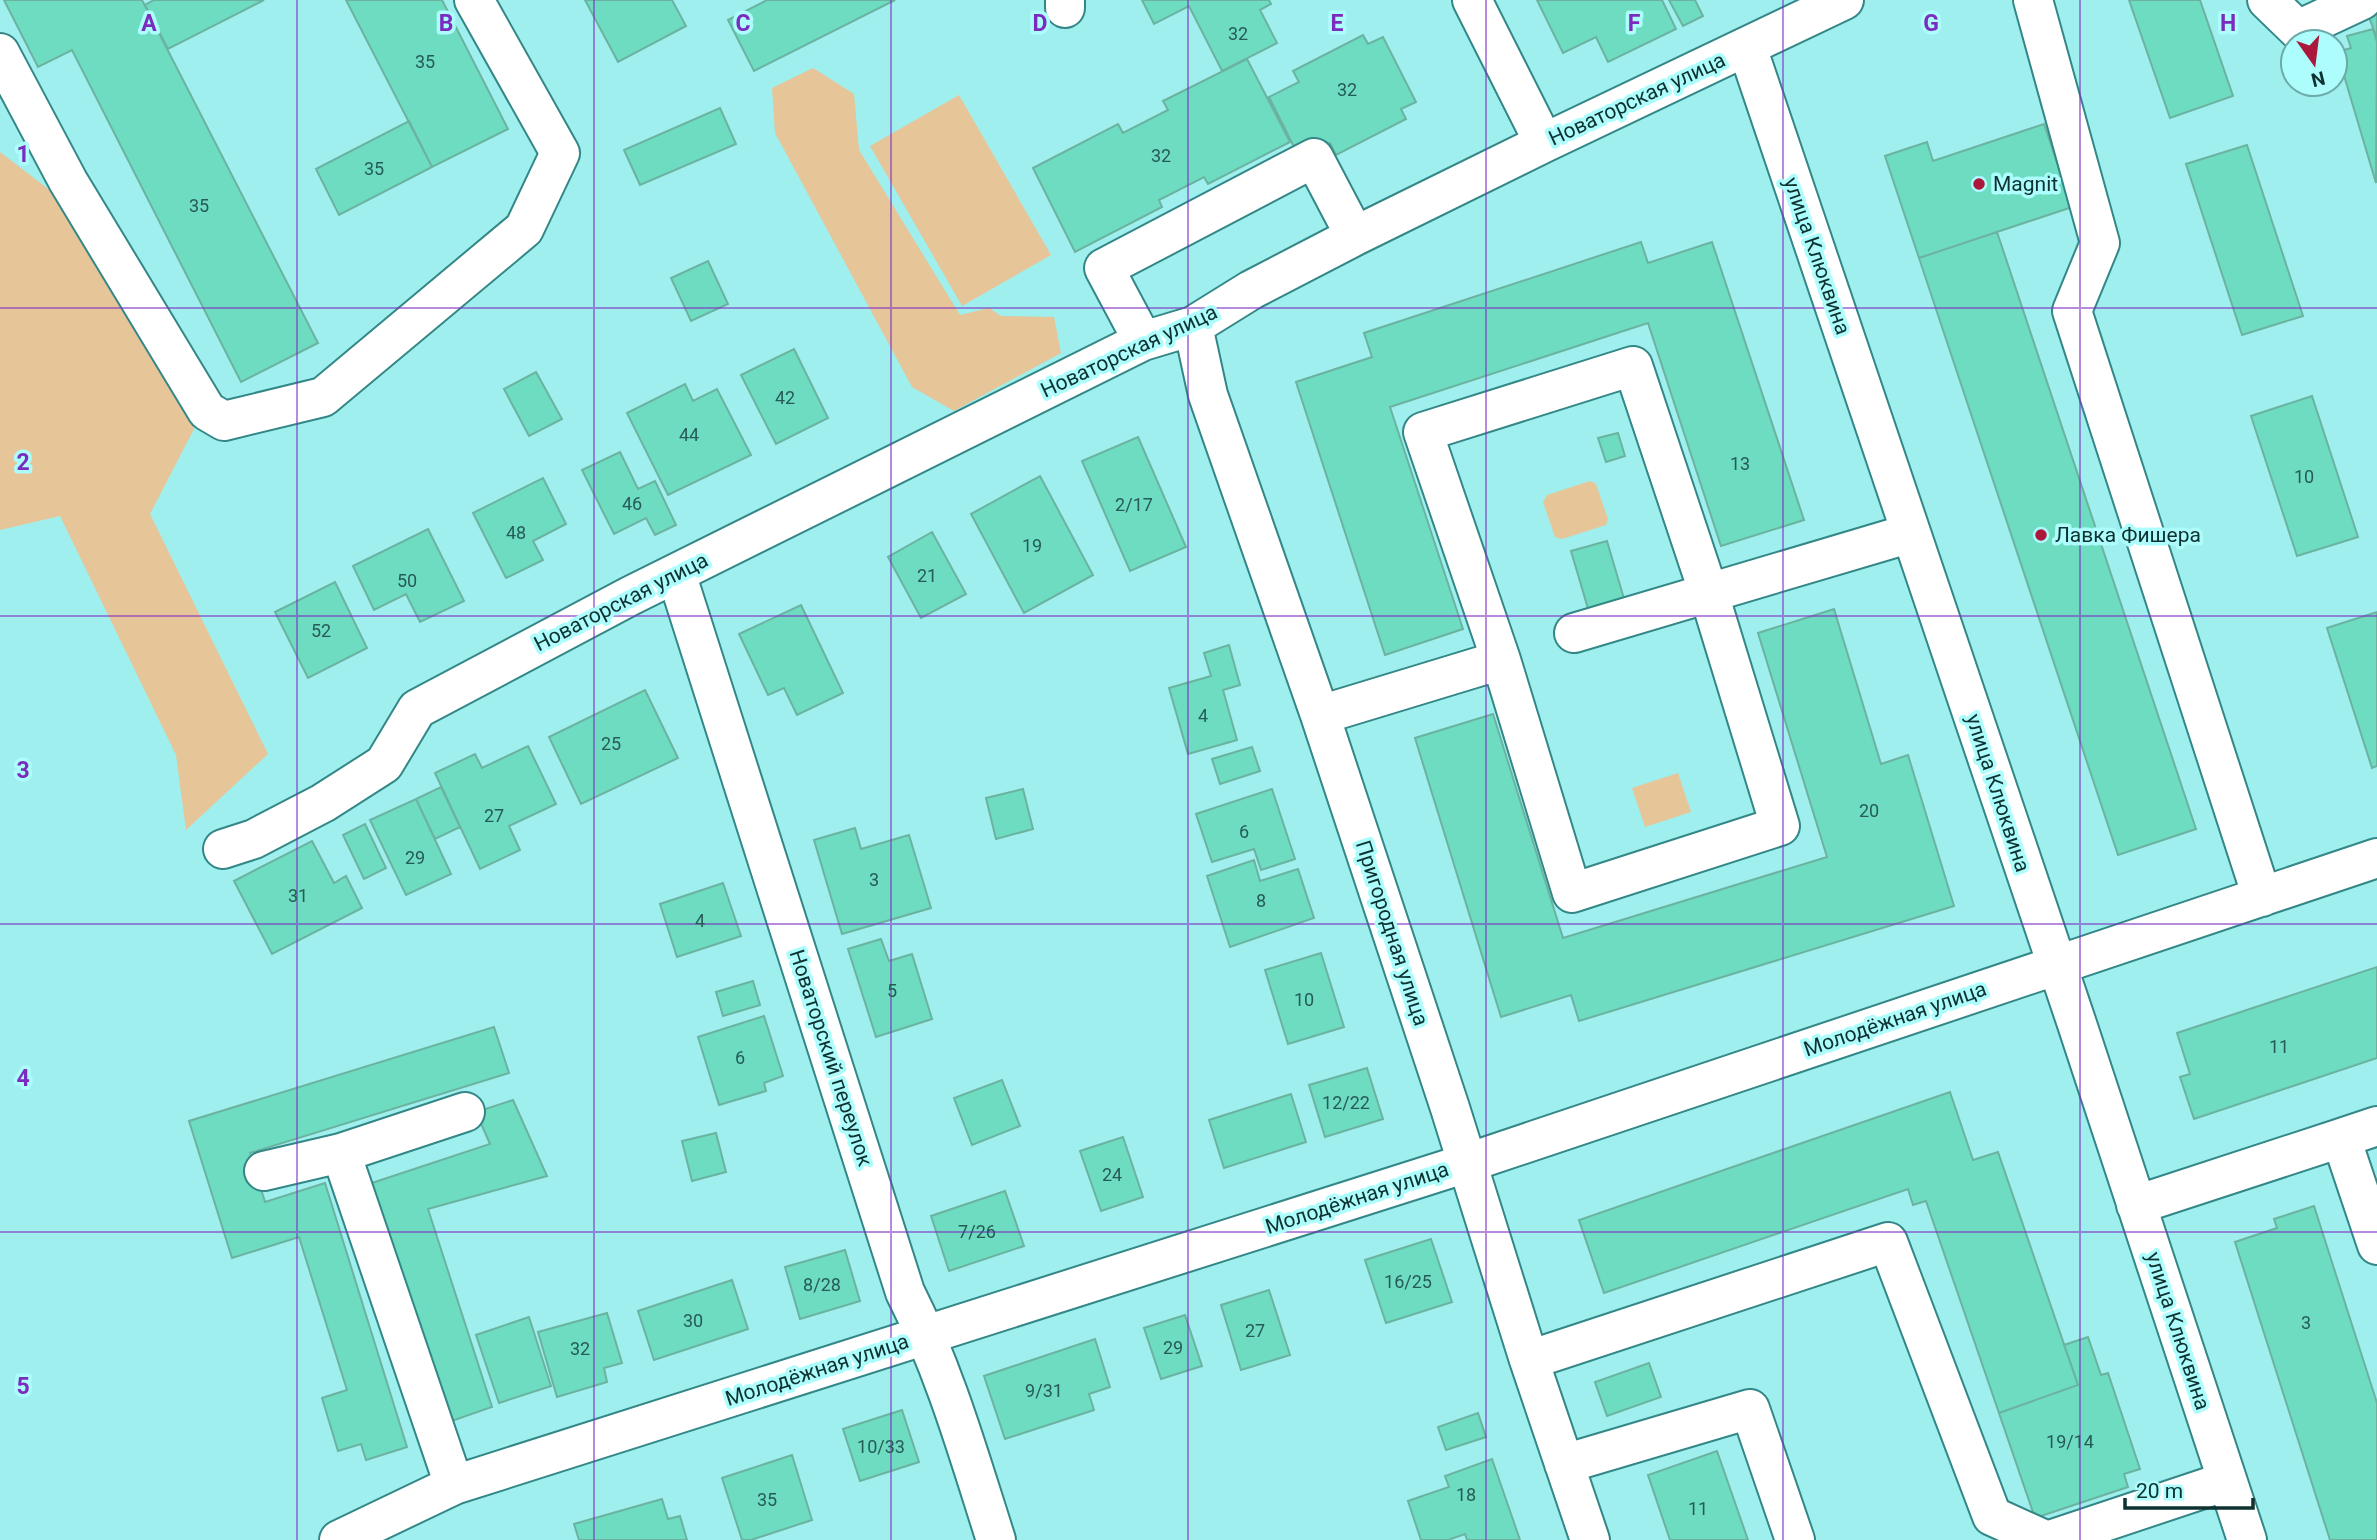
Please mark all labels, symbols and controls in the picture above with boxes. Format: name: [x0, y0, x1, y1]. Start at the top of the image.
text: A: [141, 10, 157, 37]
text: B: [439, 10, 453, 37]
text: C: [735, 10, 751, 37]
text: D: [1033, 10, 1047, 37]
text: E: [1331, 10, 1344, 37]
text: F: [1628, 10, 1641, 37]
text: G: [1923, 10, 1939, 37]
text: H: [2220, 10, 2236, 37]
house number: 32: [1228, 23, 1248, 44]
north arrow: [2279, 28, 2349, 98]
street label: Новаторская улица: [1545, 48, 1729, 150]
house number: 35: [415, 51, 435, 72]
text: N: [2309, 66, 2327, 92]
house number: 32: [1337, 79, 1357, 100]
text: 1: [16, 141, 30, 168]
house number: 32: [1151, 145, 1171, 166]
house number: 35: [364, 158, 384, 179]
place label: Magnit: [1993, 172, 2058, 196]
street label: улица Клюквина: [1779, 174, 1855, 338]
marker: Magnit: [1971, 176, 1987, 192]
house number: 35: [189, 195, 209, 216]
street label: Новаторская улица: [1037, 300, 1221, 402]
house number: 42: [775, 387, 795, 408]
house number: 44: [679, 424, 699, 445]
text: 2: [16, 449, 30, 476]
house number: 13: [1730, 453, 1750, 474]
house number: 10: [2294, 466, 2314, 487]
house number: 46: [622, 493, 642, 514]
house number: 2/17: [1115, 494, 1153, 515]
house number: 48: [506, 522, 526, 543]
place label: Лавка Фишера: [2055, 523, 2201, 547]
marker: Лавка Фишера: [2033, 527, 2049, 543]
house number: 19: [1022, 535, 1042, 556]
street label: Новаторская улица: [530, 548, 712, 656]
house number: 21: [917, 565, 937, 586]
house number: 50: [397, 570, 417, 591]
house number: 52: [311, 620, 331, 641]
house number: 4: [1198, 705, 1208, 726]
street label: улица Клюквина: [1961, 711, 2035, 875]
house number: 25: [601, 733, 621, 754]
text: 3: [16, 757, 30, 784]
house number: 20: [1859, 800, 1879, 821]
house number: 27: [484, 805, 504, 826]
house number: 6: [1239, 821, 1249, 842]
street label: Пригородная улица: [1351, 837, 1433, 1029]
house number: 29: [405, 847, 425, 868]
house number: 3: [869, 869, 879, 890]
house number: 31: [288, 885, 308, 906]
house number: 8: [1256, 890, 1266, 911]
house number: 4: [695, 910, 705, 931]
street label: Новаторский переулок: [785, 947, 878, 1170]
street label: Молодёжная улица: [1801, 977, 1989, 1061]
house number: 5: [887, 980, 897, 1001]
house number: 10: [1294, 989, 1314, 1010]
house number: 11: [2269, 1036, 2289, 1057]
house number: 6: [735, 1047, 745, 1068]
text: 4: [16, 1065, 30, 1092]
house number: 12/22: [1322, 1092, 1370, 1113]
street label: Молодёжная улица: [1262, 1157, 1452, 1239]
house number: 24: [1102, 1164, 1122, 1185]
house number: 7/26: [958, 1221, 996, 1242]
street label: улица Клюквина: [2141, 1249, 2215, 1413]
house number: 16/25: [1384, 1271, 1432, 1292]
house number: 8/28: [803, 1274, 841, 1295]
house number: 30: [683, 1310, 703, 1331]
house number: 3: [2301, 1312, 2311, 1333]
house number: 27: [1245, 1320, 1265, 1341]
street label: Молодёжная улица: [722, 1329, 912, 1411]
house number: 29: [1163, 1337, 1183, 1358]
house number: 32: [570, 1338, 590, 1359]
text: 5: [16, 1373, 30, 1400]
house number: 9/31: [1025, 1380, 1063, 1401]
house number: 19/14: [2046, 1431, 2094, 1452]
house number: 10/33: [857, 1436, 905, 1457]
scale bar: [2125, 1466, 2253, 1510]
text: 20 m: [2136, 1479, 2183, 1503]
house number: 18: [1456, 1484, 1476, 1505]
house number: 35: [757, 1489, 777, 1510]
house number: 11: [1688, 1498, 1708, 1519]

